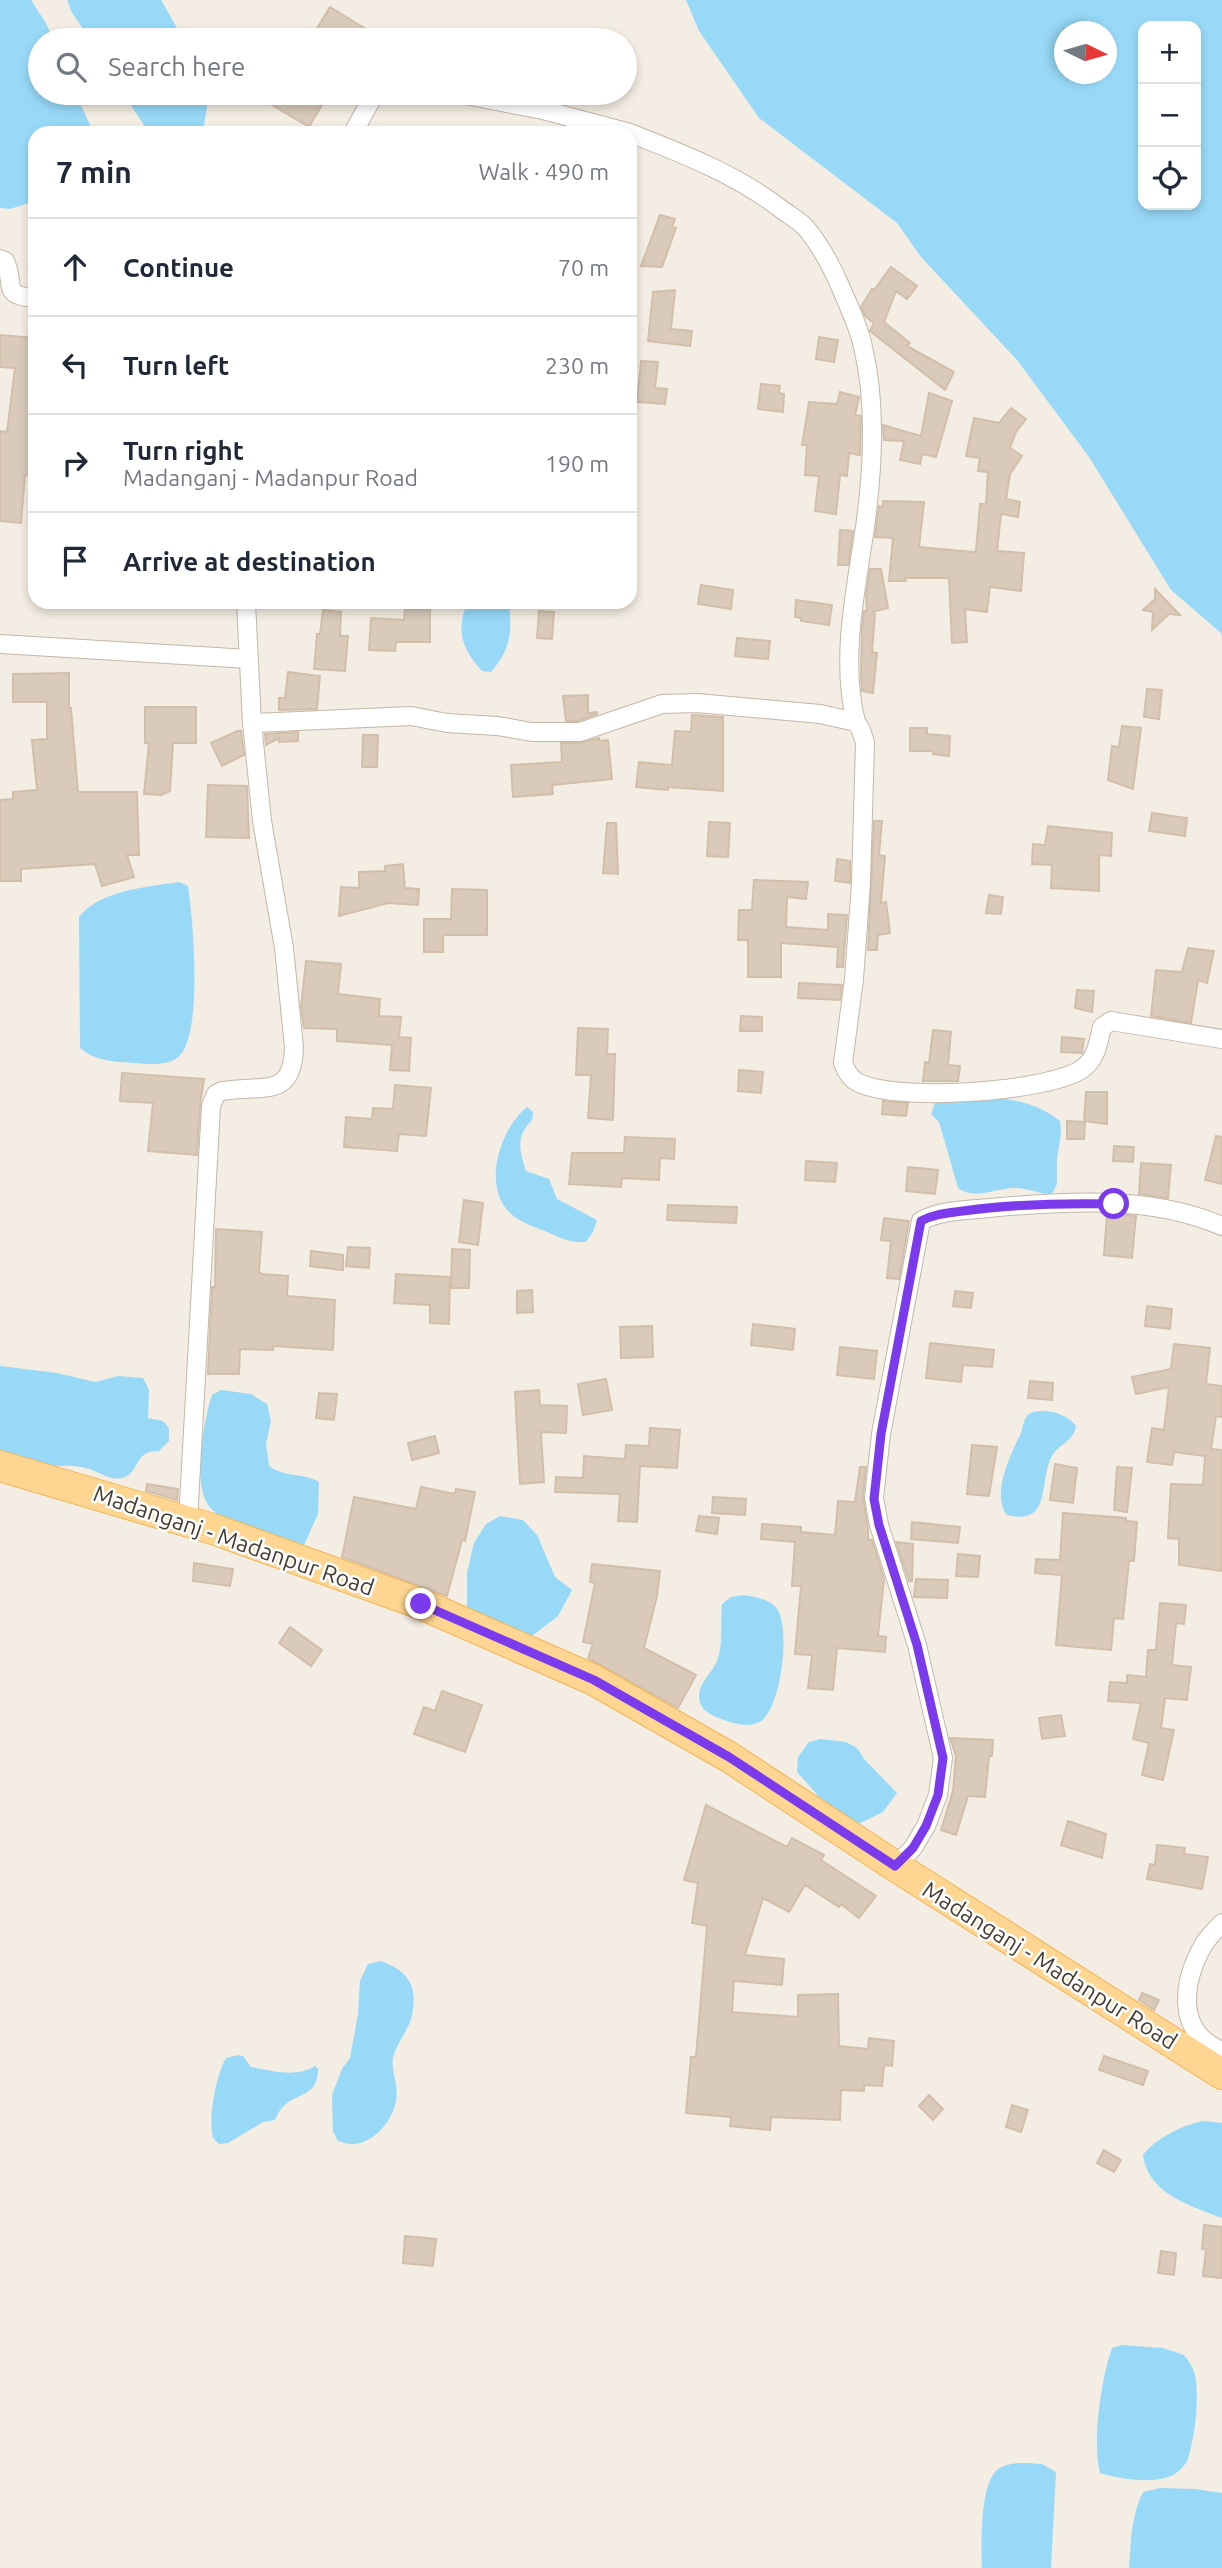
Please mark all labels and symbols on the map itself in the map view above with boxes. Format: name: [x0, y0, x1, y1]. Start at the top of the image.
north arrow: [1054, 21, 1117, 84]
route start: [1098, 1188, 1129, 1219]
street label: Madanganj - Madanpur Road: [90, 1480, 378, 1600]
route end: [405, 1588, 436, 1619]
street label: Madanganj - Madanpur Road: [918, 1876, 1182, 2054]

